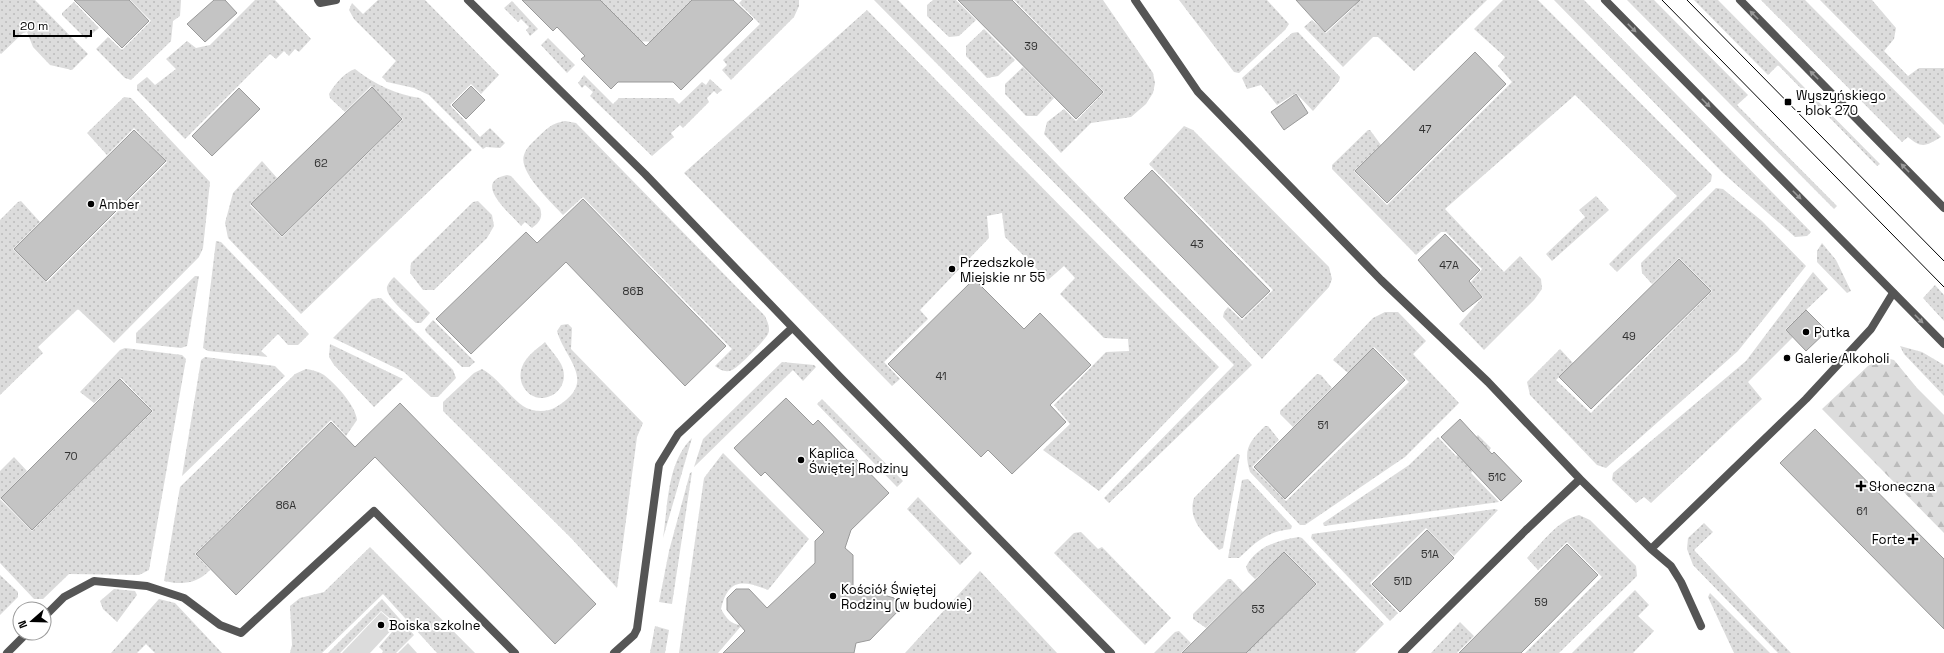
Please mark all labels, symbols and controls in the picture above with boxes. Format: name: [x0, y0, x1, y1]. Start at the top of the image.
one-way arrow: [1750, 10, 1759, 20]
scale bar: [14, 12, 91, 38]
text: 20 m: [20, 18, 48, 34]
one-way arrow: [1627, 23, 1637, 33]
house number: 39: [1024, 39, 1038, 53]
one-way arrow: [1809, 70, 1819, 80]
place label: Wyszyńskiego - blok 270: [1796, 87, 1886, 119]
marker: Wyszyńskiego - blok 270: [1783, 97, 1793, 107]
one-way arrow: [1701, 98, 1711, 108]
house number: 47: [1419, 122, 1431, 136]
house number: 62: [314, 156, 328, 170]
one-way arrow: [1901, 163, 1910, 173]
one-way arrow: [1792, 190, 1802, 200]
place label: Amber: [99, 196, 139, 213]
marker: Amber: [86, 199, 96, 209]
house number: 43: [1190, 237, 1204, 251]
place label: Przedszkole Miejskie nr 55: [960, 254, 1045, 286]
house number: 47A: [1439, 258, 1459, 272]
marker: Przedszkole Miejskie nr 55: [947, 264, 957, 274]
house number: 86B: [623, 284, 643, 298]
one-way arrow: [1914, 314, 1924, 324]
place label: Putka: [1814, 324, 1851, 341]
marker: Putka: [1801, 327, 1811, 337]
house number: 49: [1622, 329, 1636, 343]
place label: Galerie Alkoholi: [1795, 350, 1889, 367]
marker: Galerie Alkoholi: [1782, 353, 1792, 363]
house number: 41: [935, 369, 947, 383]
house number: 51: [1317, 418, 1329, 432]
place label: Kaplica Świętej Rodziny: [809, 445, 908, 477]
house number: 70: [64, 449, 78, 463]
marker: Kaplica Świętej Rodziny: [796, 455, 806, 465]
house number: 51C: [1488, 470, 1506, 484]
place label: Słoneczna: [1869, 478, 1936, 495]
marker: Słoneczna: [1856, 481, 1866, 491]
house number: 86A: [276, 498, 296, 512]
house number: 61: [1856, 504, 1868, 518]
place label: Forte: [1872, 531, 1905, 548]
marker: Forte: [1908, 534, 1918, 544]
house number: 51A: [1421, 547, 1439, 561]
house number: 51D: [1394, 574, 1412, 588]
place label: Kościół Świętej Rodziny (w budowie): [841, 581, 972, 613]
marker: Kościół Świętej Rodziny (w budowie): [828, 591, 838, 601]
house number: 59: [1534, 595, 1548, 609]
north arrow: [12, 601, 52, 641]
house number: 53: [1251, 602, 1265, 616]
place label: Boiska szkolne: [389, 617, 480, 634]
text: N: [15, 619, 30, 630]
marker: Boiska szkolne: [376, 620, 386, 630]

